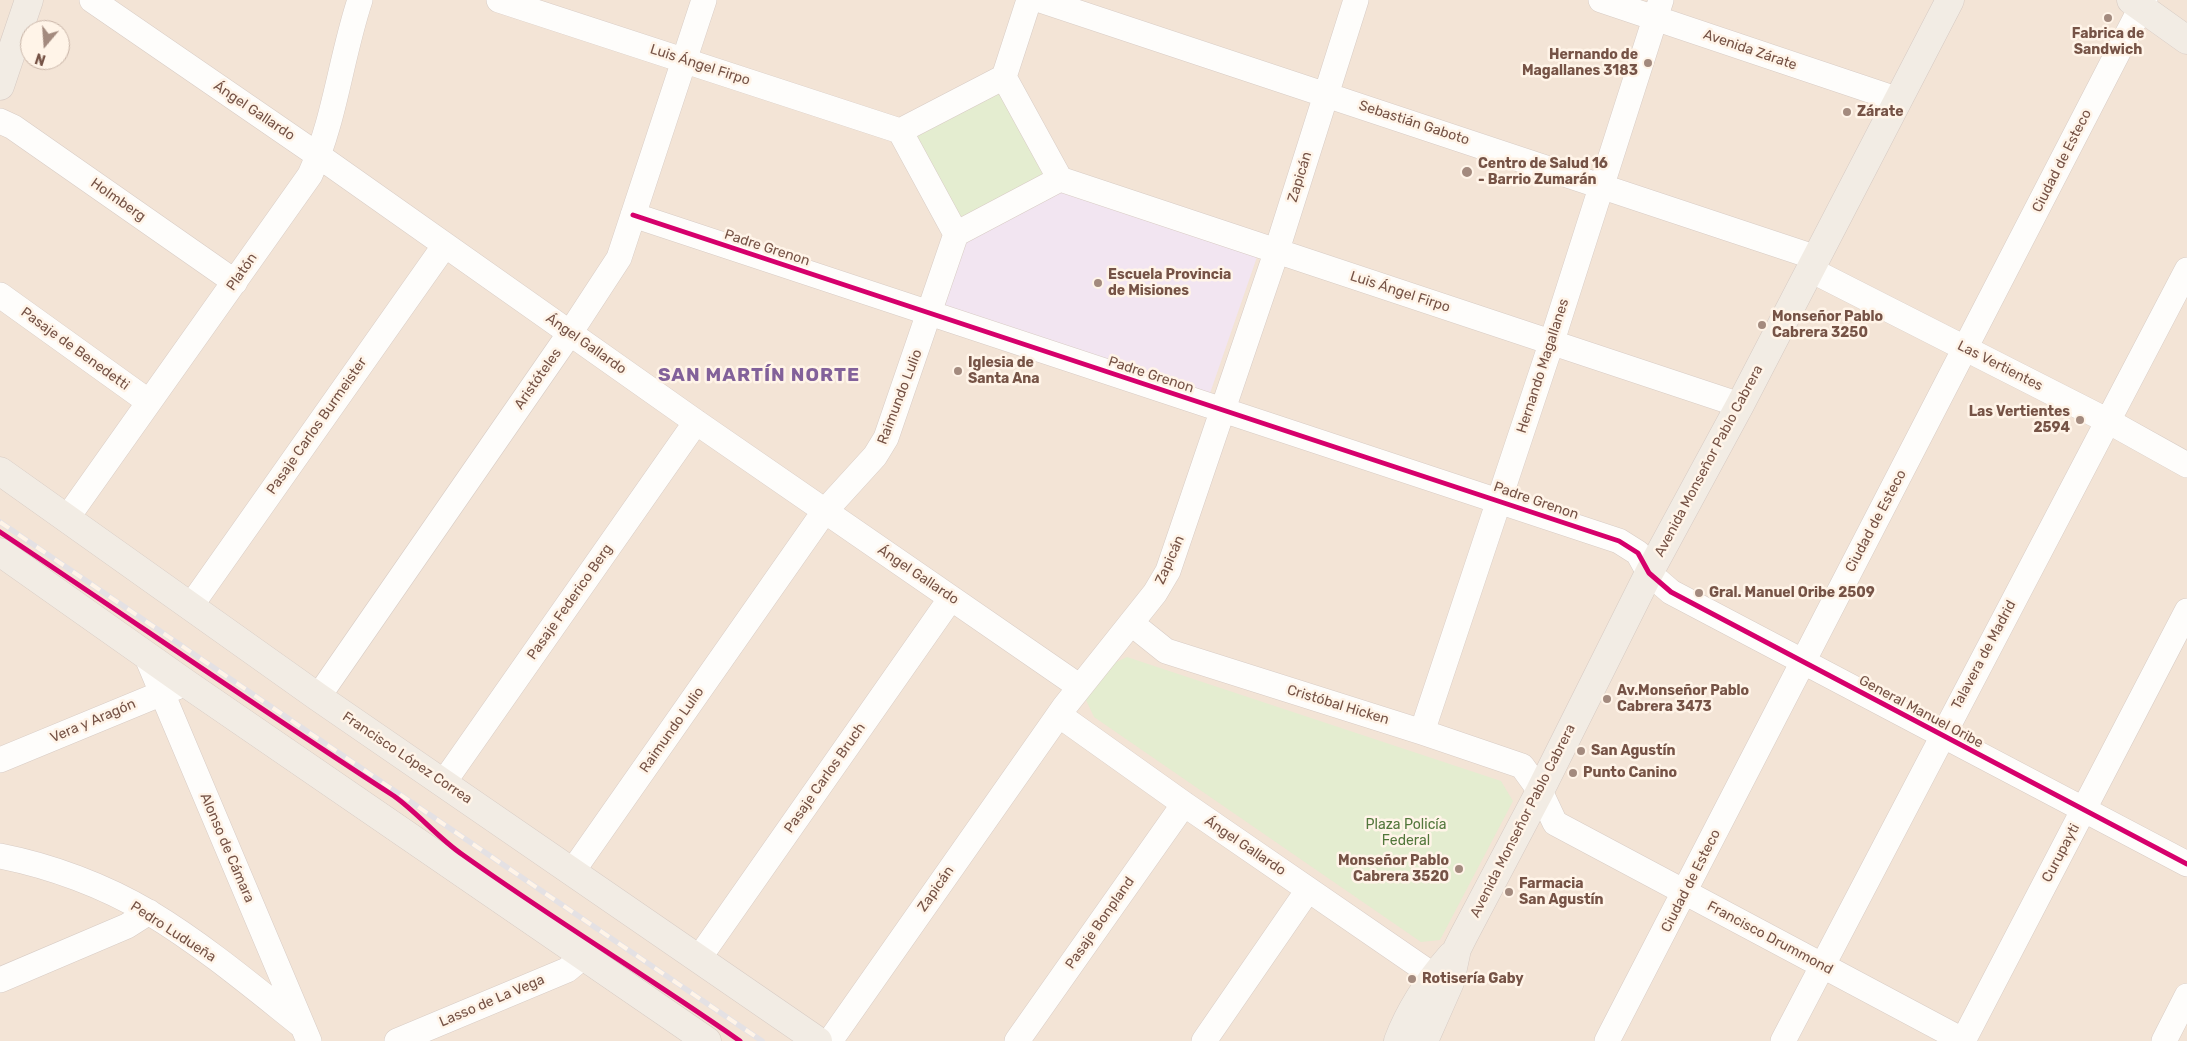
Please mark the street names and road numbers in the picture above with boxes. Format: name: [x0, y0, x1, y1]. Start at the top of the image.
street label: Avenida Zárate: [1701, 26, 1799, 74]
street label: Luis Ángel Firpo: [648, 41, 752, 89]
street label: Ángel Gallardo: [210, 78, 298, 144]
street label: Sebastián Gaboto: [1357, 97, 1471, 149]
street label: Ciudad de Esteco: [2029, 107, 2095, 215]
street label: Zapicán: [1284, 150, 1316, 204]
street label: Holmberg: [87, 175, 149, 225]
street label: Padre Grenon: [722, 226, 812, 270]
street label: Platón: [223, 250, 261, 294]
street label: Luis Ángel Firpo: [1348, 268, 1452, 316]
street label: Hernando Magallanes: [1513, 297, 1573, 435]
street label: Pasaje de Benedetti: [17, 304, 133, 394]
street label: Ángel Gallardo: [543, 310, 629, 378]
street label: Las Vertientes: [1955, 337, 2045, 395]
street label: Aristóteles: [511, 345, 565, 413]
street label: Raimundo Lulio: [874, 347, 926, 447]
street label: Padre Grenon: [1106, 353, 1196, 397]
street label: Pasaje Carlos Burmeister: [263, 354, 371, 498]
street label: Avenida Monseñor Pablo Cabrera: [1651, 362, 1767, 560]
street label: Ciudad de Esteco: [1842, 467, 1910, 575]
street label: Padre Grenon: [1491, 479, 1581, 523]
street label: Zapicán: [1152, 533, 1188, 587]
street label: Pasaje Federico Berg: [524, 541, 616, 663]
street label: Ángel Gallardo: [874, 542, 962, 608]
street label: Talavera de Madrid: [1948, 598, 2020, 712]
street label: General Manuel Oribe: [1856, 672, 1986, 752]
street label: Cristóbal Hicken: [1285, 681, 1391, 729]
street label: Raimundo Lulio: [636, 684, 708, 776]
street label: Vera y Aragón: [48, 695, 138, 747]
street label: Francisco López Correa: [339, 708, 475, 808]
street label: Pasaje Carlos Bruch: [781, 720, 869, 836]
street label: Avenida Monseñor Pablo Cabrera: [1467, 722, 1579, 920]
street label: Alonso de Cámara: [196, 791, 258, 905]
street label: Ángel Gallardo: [1201, 813, 1289, 879]
street label: Curupayti: [2039, 821, 2083, 885]
street label: Ciudad de Esteco: [1658, 827, 1724, 935]
street label: Zapicán: [914, 863, 958, 915]
street label: Pasaje Bonpland: [1062, 874, 1138, 972]
street label: Pedro Ludueña: [127, 898, 219, 966]
street label: Francisco Drummond: [1704, 898, 1836, 978]
street label: Lasso de La Vega: [437, 971, 547, 1031]

